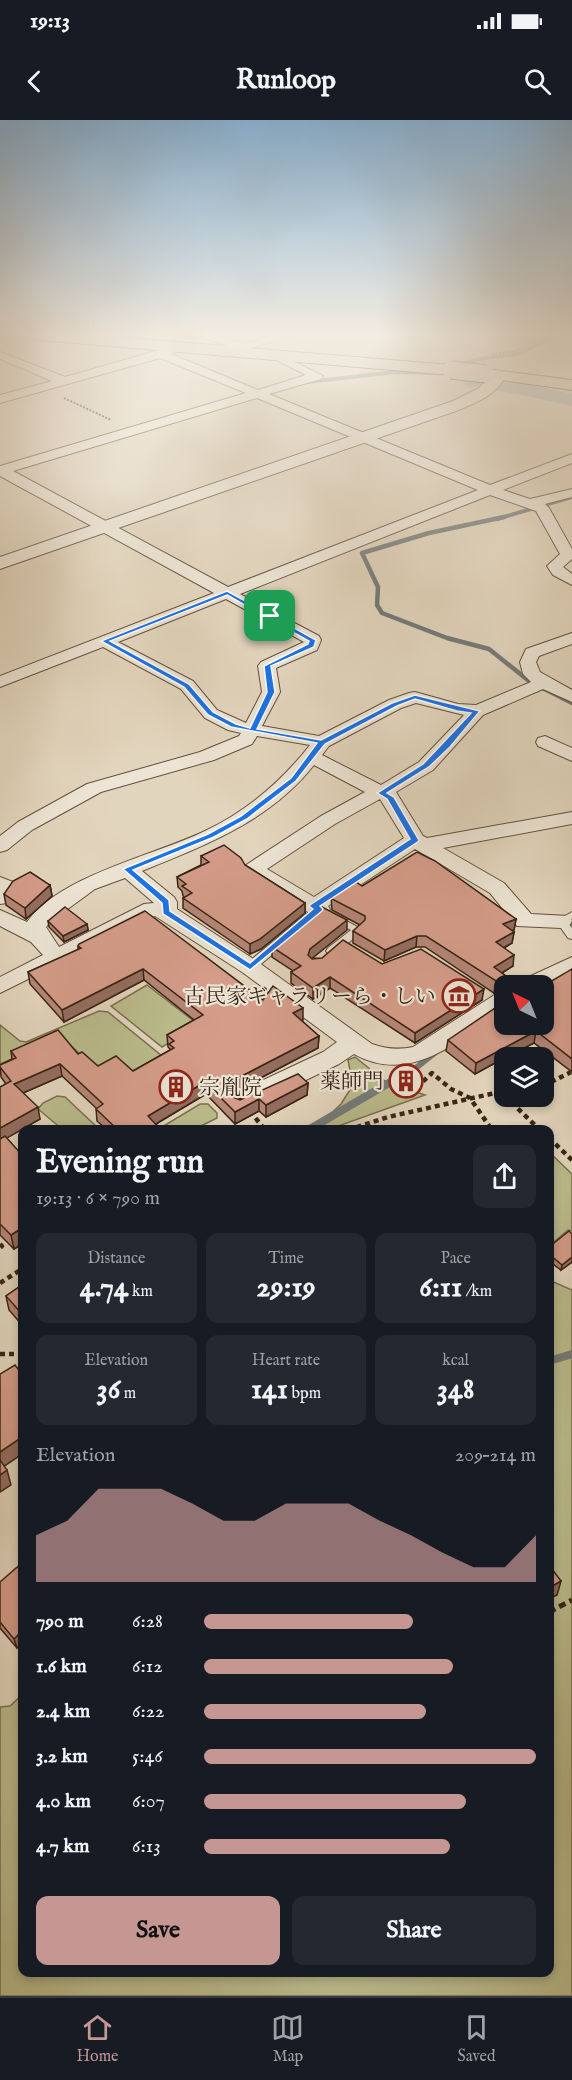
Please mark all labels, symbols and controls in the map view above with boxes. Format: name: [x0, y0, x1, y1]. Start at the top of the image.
text: 19:13: [30, 7, 70, 35]
text: Runloop: [236, 64, 336, 98]
icon: back: [18, 65, 51, 98]
icon: search: [521, 65, 554, 98]
pin: [244, 590, 295, 641]
icon: arrive: [253, 599, 286, 632]
north arrow: [494, 975, 554, 1035]
map controls: [494, 975, 554, 1107]
museum icon: 古民家ギャラリーら・しい: [441, 978, 477, 1014]
place label: 古民家ギャラリーら・しい: [184, 984, 436, 1011]
button: layers: [494, 1047, 554, 1107]
building icon: 薬師門: [388, 1063, 424, 1099]
building icon: 宗胤院: [158, 1069, 194, 1105]
place label: 薬師門: [320, 1069, 383, 1096]
place label: 宗胤院: [199, 1075, 262, 1102]
text: Evening run: [36, 1142, 204, 1184]
button: share: [473, 1145, 536, 1208]
text: 19:13 · 6 × 790 m: [36, 1186, 160, 1211]
text: Distance: [87, 1249, 145, 1269]
text: Time: [268, 1249, 304, 1269]
text: Pace: [441, 1249, 471, 1269]
text: 4.74: [80, 1269, 129, 1307]
text: 29:19: [256, 1269, 316, 1307]
text: 6:11: [419, 1269, 462, 1307]
text: km: [129, 1282, 153, 1302]
text: /km: [462, 1282, 492, 1302]
text: Elevation: [85, 1351, 148, 1371]
text: Heart rate: [252, 1351, 320, 1371]
text: kcal: [442, 1351, 469, 1371]
text: 36: [96, 1371, 120, 1409]
text: 141: [251, 1371, 288, 1409]
text: 348: [437, 1371, 475, 1409]
text: m: [120, 1384, 136, 1404]
text: bpm: [288, 1384, 321, 1404]
text: Elevation: [36, 1443, 115, 1468]
text: 209–214 m: [455, 1443, 536, 1468]
text: 790 m: [36, 1609, 84, 1634]
text: 6:28: [132, 1609, 163, 1634]
text: 1.6 km: [36, 1654, 87, 1679]
text: 6:12: [132, 1654, 163, 1679]
text: 2.4 km: [36, 1699, 90, 1724]
text: 6:22: [132, 1699, 164, 1724]
text: 3.2 km: [36, 1744, 88, 1769]
text: 5:46: [132, 1744, 163, 1769]
text: 4.0 km: [36, 1789, 91, 1814]
text: 6:07: [132, 1789, 165, 1814]
text: 4.7 km: [36, 1834, 89, 1859]
text: 6:13: [132, 1834, 161, 1859]
button: Save: [36, 1896, 280, 1965]
button: Share: [292, 1896, 536, 1965]
tab: Home: [77, 2011, 118, 2067]
tab: Map: [271, 2011, 304, 2067]
tab: Saved: [458, 2011, 495, 2067]

